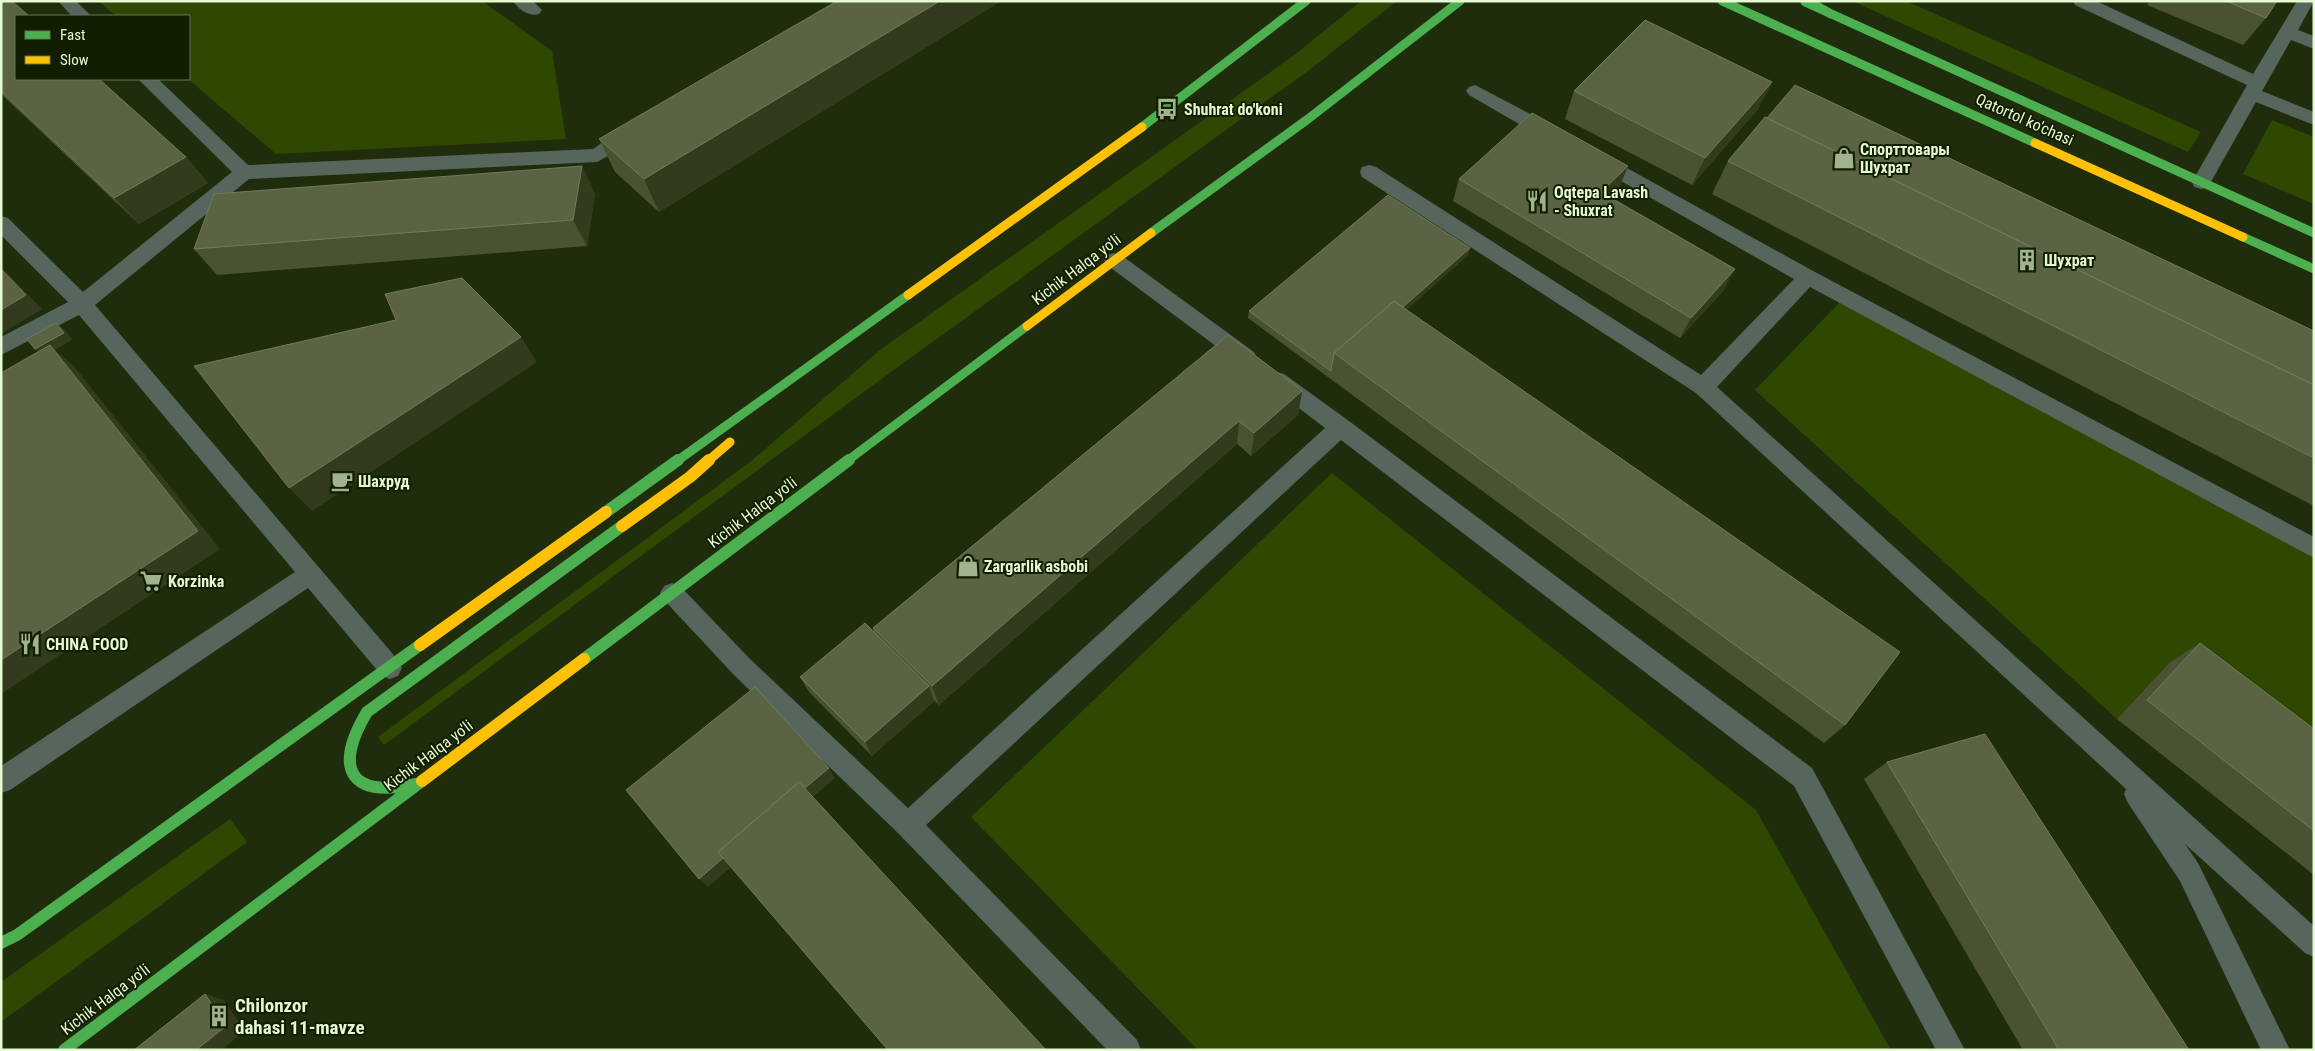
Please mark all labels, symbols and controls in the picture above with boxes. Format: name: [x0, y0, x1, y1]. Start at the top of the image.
legend: [15, 15, 190, 80]
text: Fast: [60, 26, 85, 44]
text: Slow: [60, 51, 89, 69]
street label: Qatortol ko'chasi: [1973, 89, 2077, 150]
bus stop icon: Shuhrat do'koni: [1154, 96, 1180, 122]
place label: Shuhrat do'koni: [1184, 100, 1283, 119]
place label: Спорттовары Шухрат: [1860, 140, 1950, 177]
shop icon: Спорттовары Шухрат: [1831, 145, 1857, 171]
place label: Oqtepa Lavash - Shuxrat: [1554, 183, 1648, 220]
restaurant icon: Oqtepa Lavash - Shuxrat: [1524, 188, 1550, 214]
street label: Kichik Halqa yo'li: [1028, 230, 1124, 309]
building icon: Шухрат: [2014, 247, 2040, 273]
place label: Шухрат: [2044, 251, 2094, 270]
cafe icon: Шахруд: [329, 468, 355, 494]
place label: Шахруд: [358, 472, 410, 491]
street label: Kichik Halqa yo'li: [704, 473, 800, 552]
shop icon: Zargarlik asbobi: [955, 553, 981, 579]
place label: Zargarlik asbobi: [984, 557, 1088, 576]
supermarket icon: Korzinka: [138, 568, 164, 594]
place label: Korzinka: [168, 572, 225, 591]
restaurant icon: CHINA FOOD: [17, 631, 43, 657]
place label: CHINA FOOD: [46, 635, 128, 654]
street label: Kichik Halqa yo'li: [380, 716, 476, 795]
street label: Kichik Halqa yo'li: [57, 960, 153, 1039]
place label: Chilonzor dahasi 11-mavze: [235, 994, 365, 1039]
building icon: Chilonzor dahasi 11-mavze: [206, 1003, 232, 1029]

